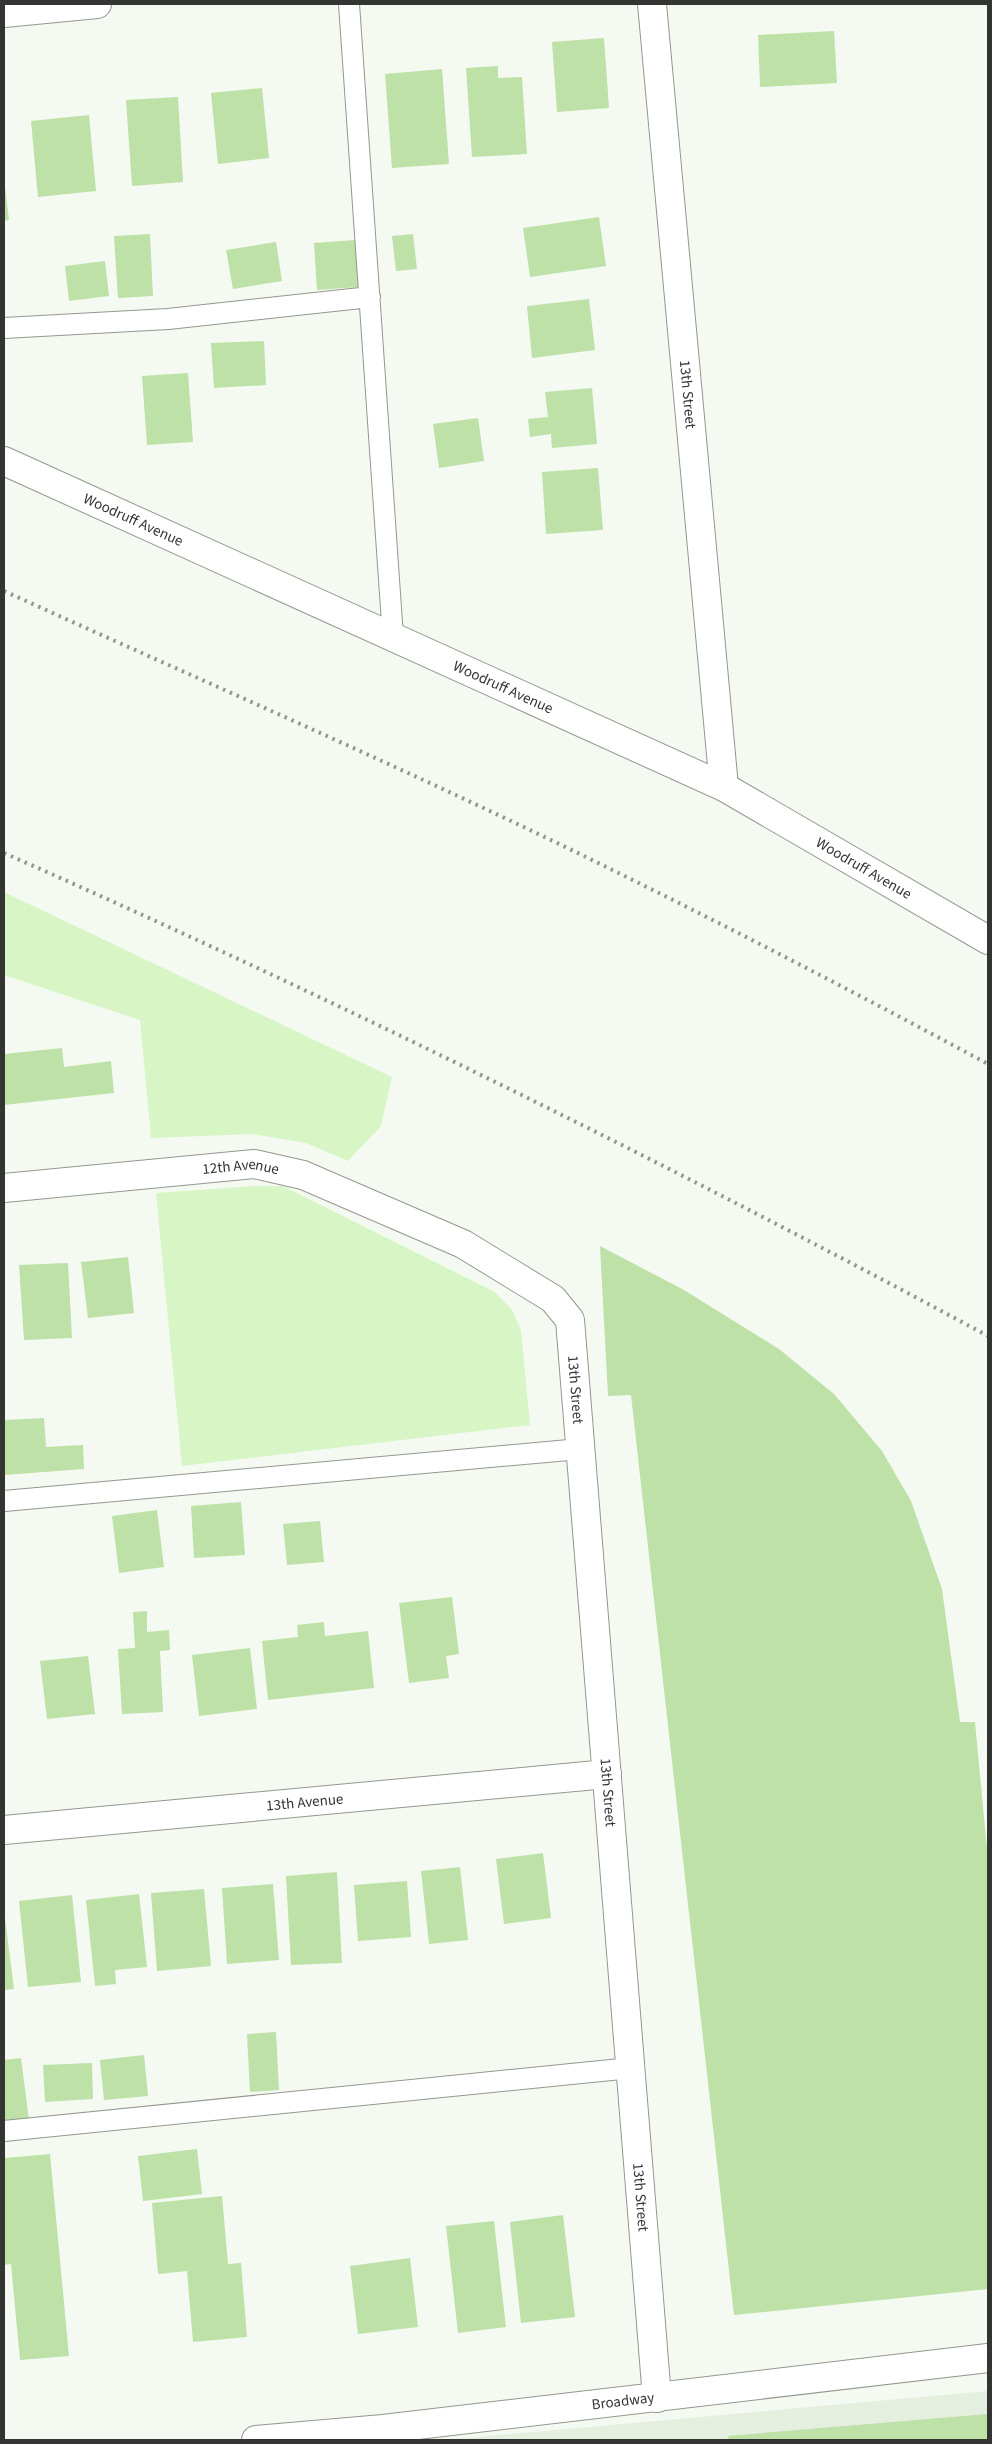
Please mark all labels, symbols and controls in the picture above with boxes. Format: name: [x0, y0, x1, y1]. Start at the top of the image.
street label: 13th Street: [674, 359, 701, 430]
street label: Woodruff Avenue: [80, 488, 187, 552]
street label: Woodruff Avenue: [450, 656, 556, 719]
street label: Woodruff Avenue: [812, 832, 915, 905]
street label: 12th Avenue: [201, 1154, 281, 1180]
street label: 13th Street: [562, 1355, 588, 1425]
street label: 13th Street: [594, 1757, 621, 1828]
street label: 13th Avenue: [265, 1789, 344, 1817]
street label: 13th Street: [627, 2162, 654, 2232]
street label: Broadway: [590, 2387, 655, 2415]

